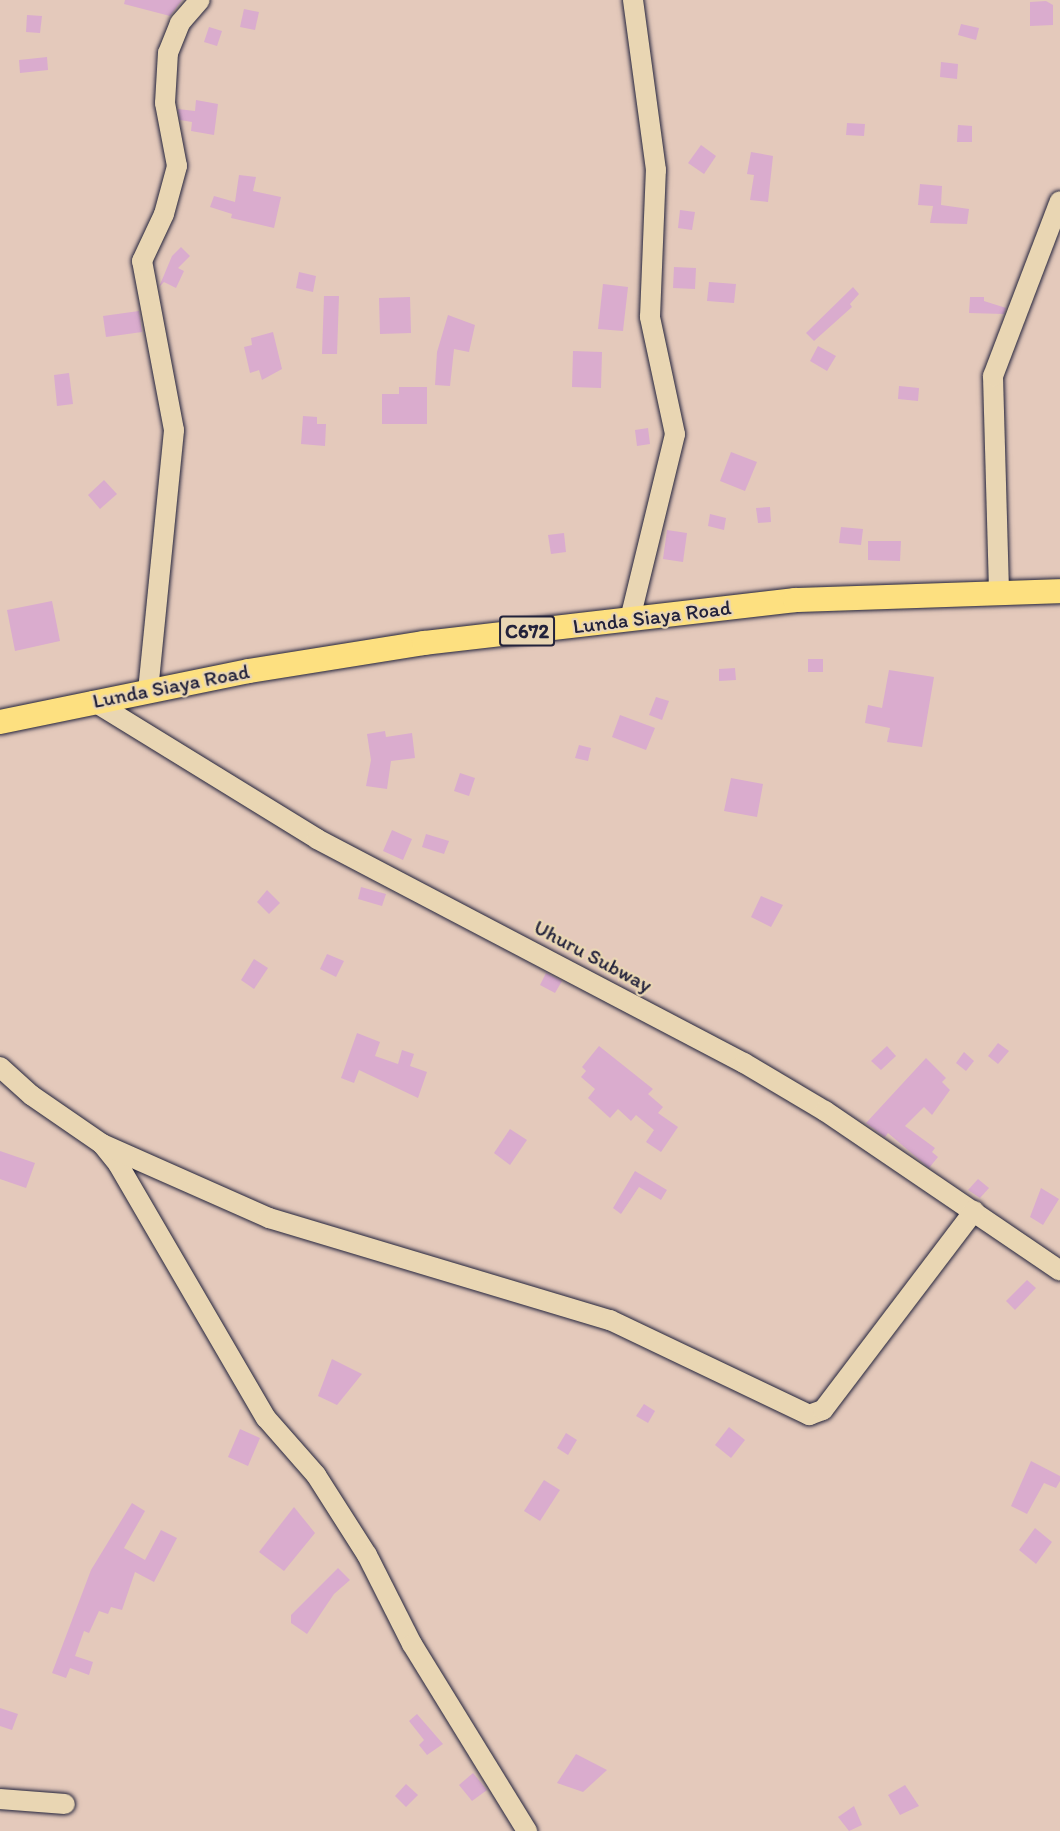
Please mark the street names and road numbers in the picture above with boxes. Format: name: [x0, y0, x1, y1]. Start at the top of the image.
street label: Lunda Siaya Road: [572, 595, 732, 639]
road number: C672: [498, 614, 556, 648]
street label: Lunda Siaya Road: [91, 659, 251, 713]
street label: Uhuru Subway: [530, 914, 656, 998]

